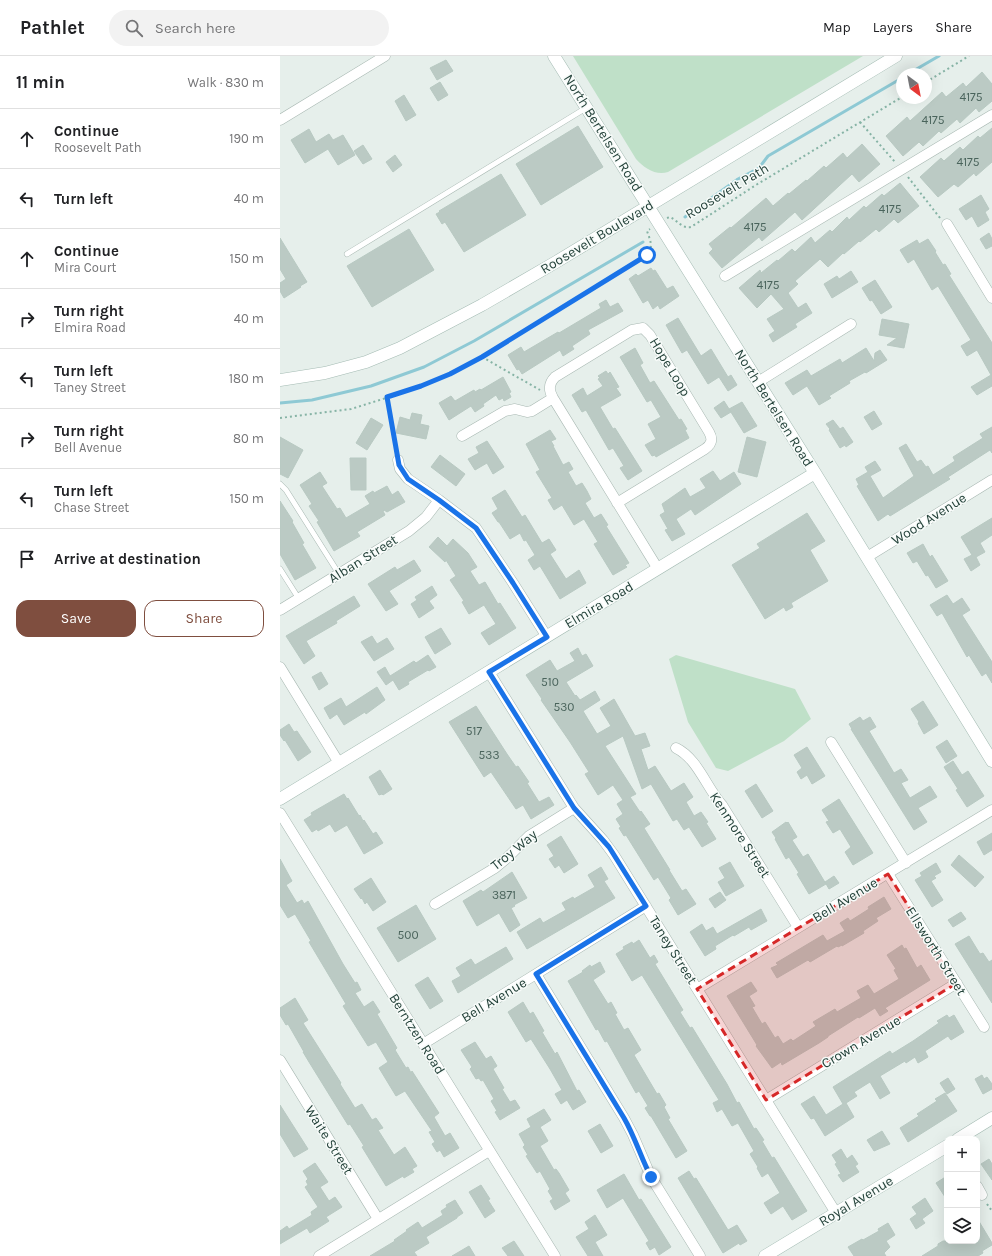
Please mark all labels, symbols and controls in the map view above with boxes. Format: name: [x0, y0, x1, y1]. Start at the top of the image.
search box: [109, 10, 389, 46]
text: Pathlet: [20, 17, 85, 39]
icon: search: [123, 17, 145, 39]
text: Search here: [155, 19, 236, 37]
text: Map: [823, 19, 851, 36]
text: Layers: [873, 19, 913, 36]
text: Share: [935, 19, 972, 36]
north arrow: [896, 68, 932, 104]
street label: North Bertelsen Road: [560, 71, 646, 195]
text: 11 min: [16, 72, 65, 92]
text: Walk · 830 m: [188, 75, 264, 90]
house number: 4175: [959, 90, 983, 104]
house number: 4175: [921, 113, 945, 127]
text: Continue: [54, 122, 119, 140]
icon: ahead: [16, 128, 38, 150]
text: 190 m: [229, 131, 264, 146]
text: Roosevelt Path: [54, 140, 142, 155]
house number: 4175: [956, 155, 980, 169]
street label: Roosevelt Path: [682, 159, 772, 223]
icon: left: [16, 188, 38, 210]
text: Turn left: [54, 190, 113, 208]
text: 40 m: [234, 191, 264, 206]
street label: Roosevelt Boulevard: [537, 196, 657, 278]
house number: 4175: [878, 202, 902, 216]
house number: 4175: [743, 220, 767, 234]
text: Continue: [54, 242, 119, 260]
route start: [638, 246, 656, 264]
icon: ahead: [16, 248, 38, 270]
text: 150 m: [229, 251, 264, 266]
text: Mira Court: [54, 260, 116, 275]
house number: 4175: [756, 278, 780, 292]
text: Turn right: [54, 302, 124, 320]
icon: right: [16, 308, 38, 330]
text: 40 m: [234, 311, 264, 326]
text: Elmira Road: [54, 320, 126, 335]
street label: Hope Loop: [646, 334, 694, 400]
street label: North Bertelsen Road: [731, 346, 817, 470]
text: Turn left: [54, 362, 113, 380]
icon: left: [16, 368, 38, 390]
text: 180 m: [229, 371, 264, 386]
text: Taney Street: [54, 380, 126, 395]
text: Turn right: [54, 422, 124, 440]
icon: right: [16, 428, 38, 450]
text: 80 m: [233, 431, 264, 446]
text: Bell Avenue: [54, 440, 122, 455]
text: Turn left: [54, 482, 113, 500]
icon: left: [16, 488, 38, 510]
street label: Wood Avenue: [888, 489, 970, 549]
text: 150 m: [229, 491, 264, 506]
text: Chase Street: [54, 500, 129, 515]
street label: Alban Street: [325, 531, 401, 587]
icon: arrive: [16, 548, 38, 570]
text: Arrive at destination: [54, 550, 201, 568]
street label: Elmira Road: [561, 578, 637, 632]
button: Save: [16, 600, 136, 637]
button: Share: [144, 600, 264, 637]
house number: 510: [541, 675, 559, 689]
house number: 530: [554, 700, 574, 714]
house number: 517: [466, 724, 483, 738]
house number: 533: [479, 748, 499, 762]
street label: Kenmore Street: [706, 789, 774, 881]
street label: Troy Way: [487, 826, 541, 874]
street label: Bell Avenue: [809, 874, 881, 926]
house number: 3871: [492, 888, 516, 902]
street label: Ellsworth Street: [902, 904, 970, 998]
street label: Taney Street: [645, 913, 701, 987]
house number: 500: [397, 928, 419, 942]
street label: Bell Avenue: [458, 974, 530, 1026]
street label: Berntzen Road: [385, 990, 449, 1078]
street label: Crown Avenue: [818, 1012, 904, 1072]
street label: Waite Street: [301, 1102, 357, 1178]
map controls: [944, 1136, 980, 1244]
button: +: [944, 1136, 980, 1172]
route end: [642, 1168, 660, 1186]
street label: Royal Avenue: [816, 1172, 896, 1230]
button: −: [944, 1172, 980, 1208]
button: layers: [944, 1208, 980, 1244]

